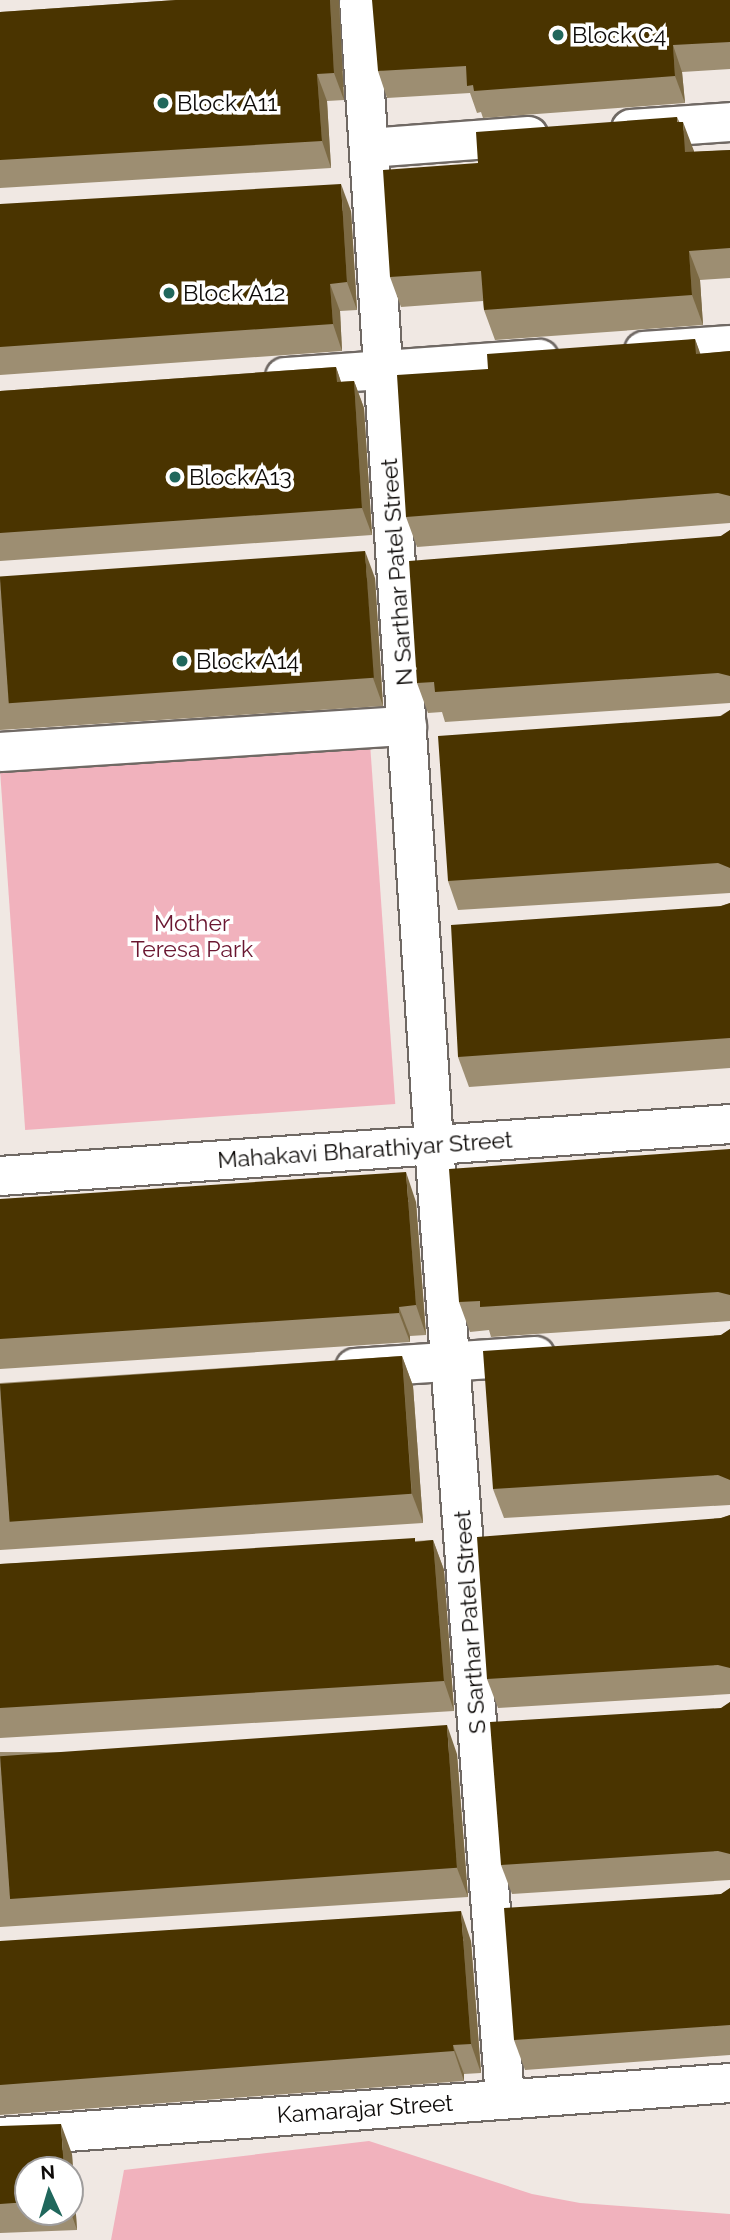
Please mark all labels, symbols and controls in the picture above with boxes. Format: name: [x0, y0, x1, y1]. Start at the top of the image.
place label: Block C4: [572, 21, 666, 49]
marker: Block C4: [550, 27, 566, 43]
place label: Block A11: [177, 89, 278, 117]
marker: Block A11: [155, 95, 171, 111]
place label: Block A12: [183, 279, 286, 307]
marker: Block A12: [161, 285, 177, 301]
street label: N Sarthar Patel Street: [375, 457, 419, 687]
place label: Block A13: [189, 463, 293, 491]
marker: Block A13: [167, 469, 183, 485]
place label: Block A14: [196, 647, 300, 675]
marker: Block A14: [174, 653, 190, 669]
park label: Mother Teresa Park: [131, 909, 253, 963]
street label: Mahakavi Bharathiyar Street: [216, 1126, 514, 1174]
street label: S Sarthar Patel Street: [448, 1509, 492, 1735]
street label: Kamarajar Street: [276, 2089, 454, 2129]
north arrow: [14, 2156, 84, 2226]
text: N: [40, 2161, 56, 2184]

